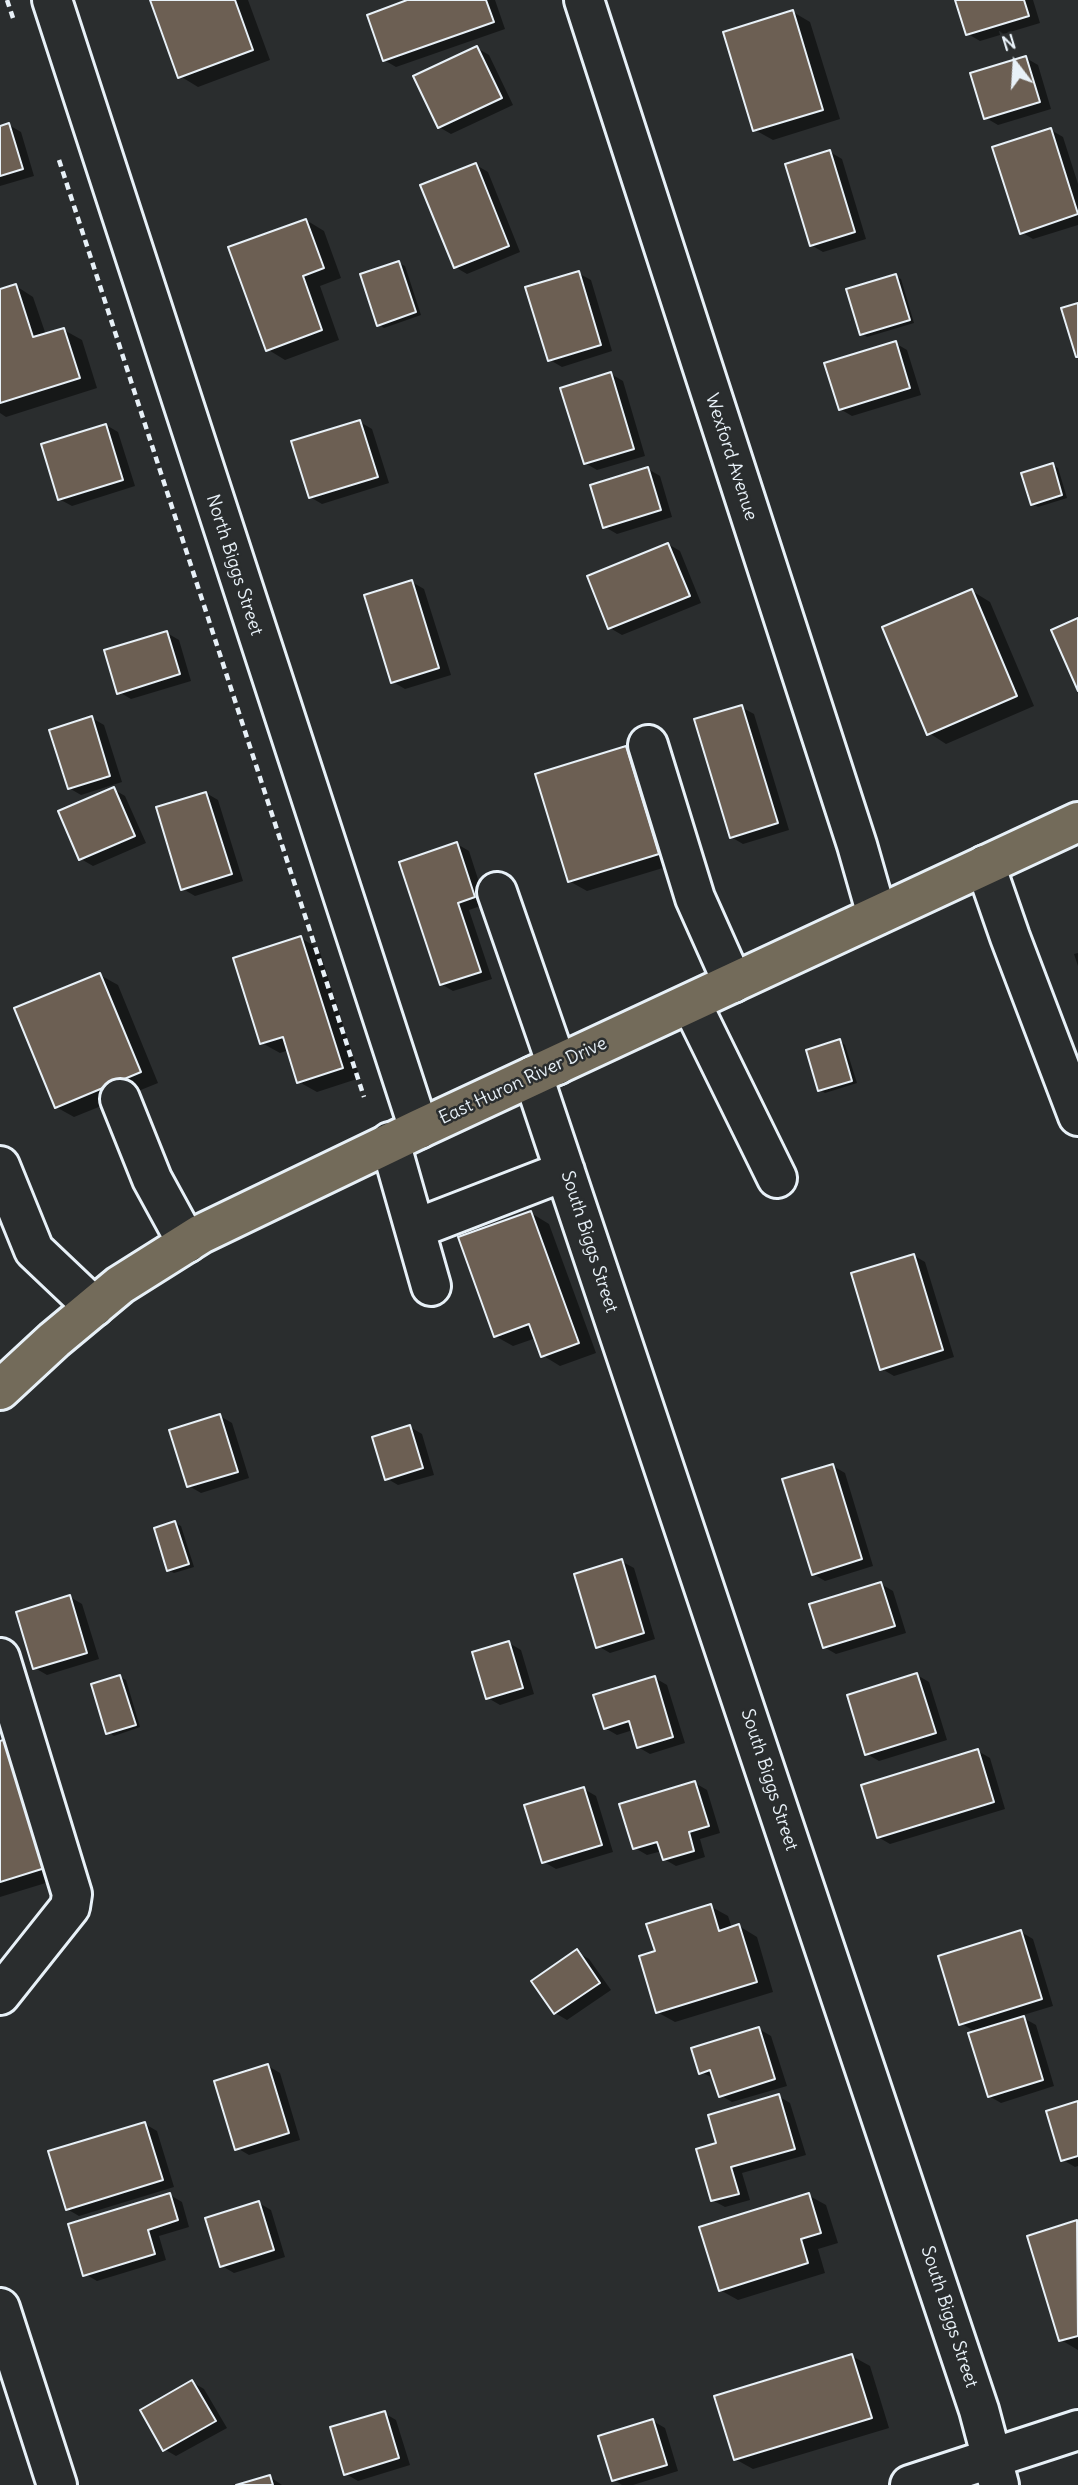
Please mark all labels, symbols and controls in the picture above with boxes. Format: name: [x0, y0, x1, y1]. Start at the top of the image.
north arrow: [980, 28, 1050, 98]
text: N: [999, 30, 1019, 56]
street label: Wexford Avenue: [700, 391, 762, 523]
street label: North Biggs Street: [201, 492, 267, 638]
street label: East Huron River Drive: [436, 1033, 610, 1129]
street label: South Biggs Street: [556, 1168, 622, 1316]
street label: South Biggs Street: [736, 1706, 802, 1854]
street label: South Biggs Street: [916, 2243, 982, 2391]

